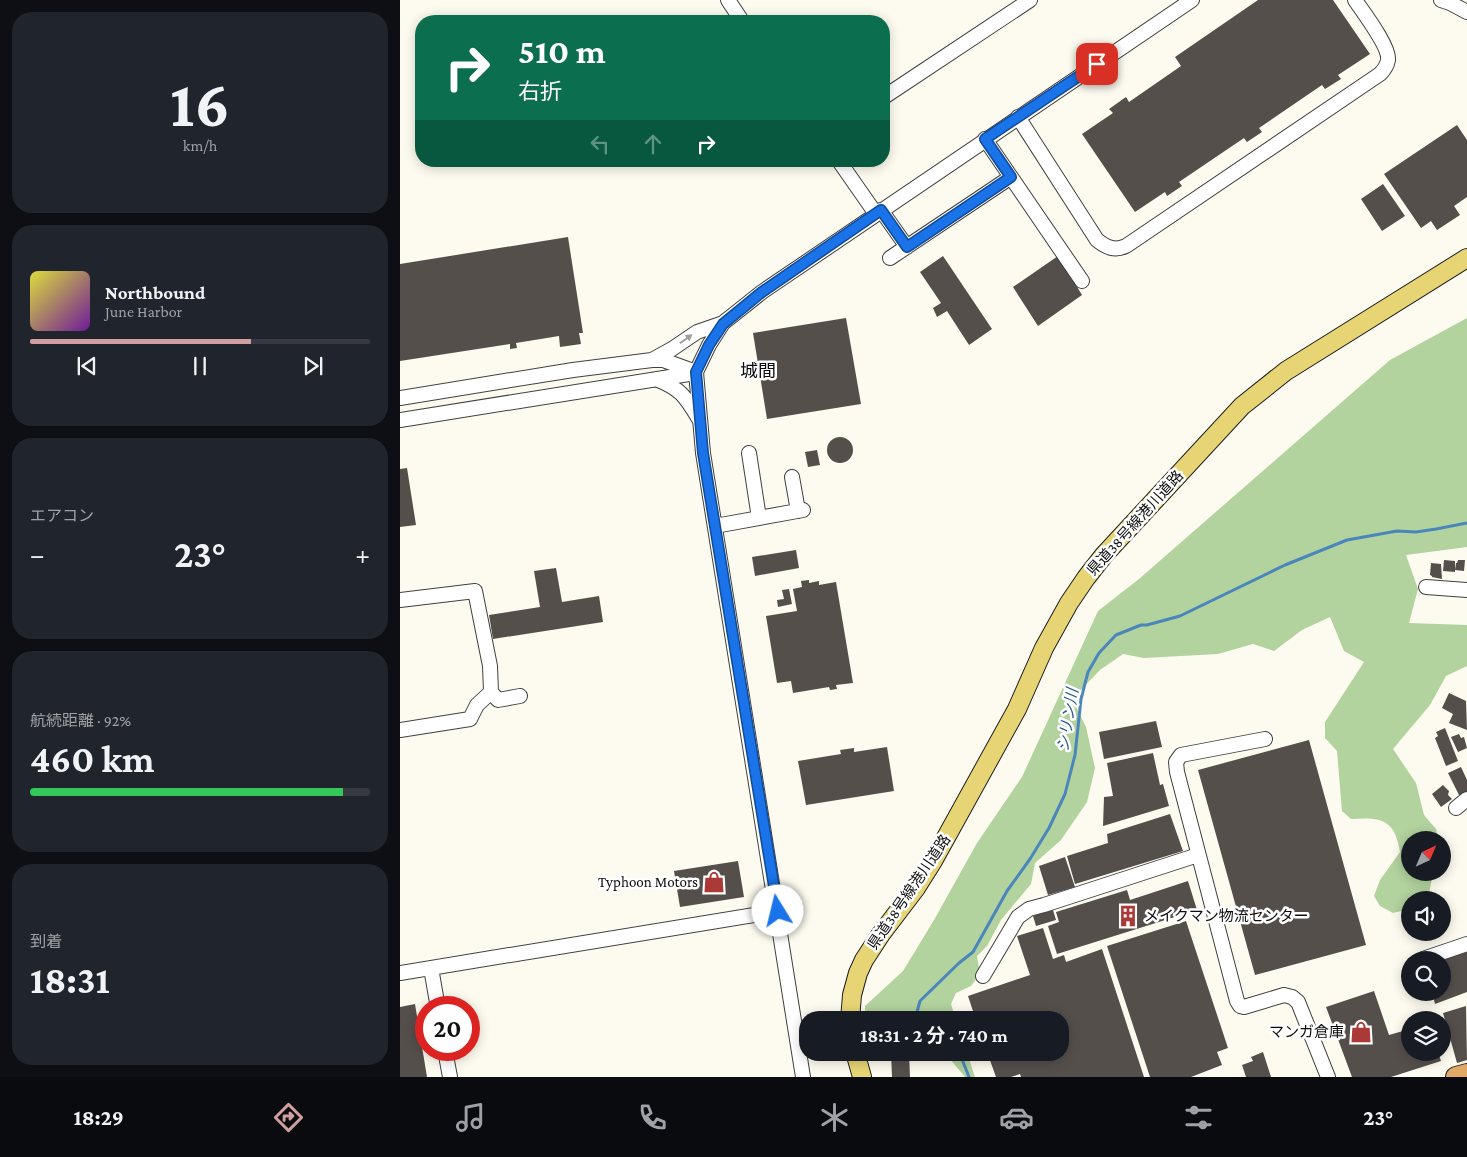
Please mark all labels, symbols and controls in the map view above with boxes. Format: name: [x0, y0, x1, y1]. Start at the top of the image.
text: 510 m: [518, 32, 606, 71]
icon: right: [435, 35, 500, 100]
pin: [1076, 43, 1118, 85]
icon: arrive: [1083, 50, 1111, 78]
text: 16: [170, 68, 230, 140]
text: 右折: [518, 79, 562, 104]
icon: left: [586, 130, 614, 158]
icon: ahead: [639, 130, 667, 158]
icon: right: [692, 130, 720, 158]
text: km/h: [183, 137, 217, 154]
text: Northbound: [105, 282, 205, 303]
text: June Harbor: [105, 303, 182, 320]
one-way arrow: [679, 334, 693, 344]
icon: previous: [73, 352, 101, 380]
icon: pause: [186, 352, 214, 380]
icon: next: [299, 352, 327, 380]
district label: 城間: [740, 361, 776, 381]
street label: 県道38号線港川道路: [1084, 467, 1186, 579]
text: エアコン: [30, 507, 94, 524]
text: 23°: [174, 533, 226, 575]
text: −: [30, 539, 45, 570]
text: +: [355, 539, 370, 570]
water label: シリン川: [1054, 685, 1081, 753]
text: 航続距離 · 92%: [30, 712, 131, 729]
text: 460 km: [30, 738, 154, 780]
street label: 県道38号線港川道路: [865, 831, 953, 953]
north arrow: [1401, 831, 1451, 881]
map controls: [1401, 831, 1451, 1061]
shop icon: Typhoon Motors: [701, 869, 727, 895]
place label: Typhoon Motors: [598, 874, 698, 891]
position arrow: [751, 884, 803, 936]
button: sound: [1401, 891, 1451, 941]
building icon: メイクマン物流センター: [1115, 903, 1141, 929]
place label: メイクマン物流センター: [1144, 908, 1309, 924]
text: 到着: [30, 933, 62, 950]
button: search: [1401, 951, 1451, 1001]
text: 18:31: [30, 959, 110, 1001]
speed limit sign: 20: [415, 996, 480, 1061]
button: layers: [1401, 1011, 1451, 1061]
shop icon: マンガ倉庫: [1348, 1019, 1374, 1045]
place label: マンガ倉庫: [1269, 1024, 1344, 1040]
text: 18:31 · 2 分 · 740 m: [860, 1025, 1008, 1046]
icon: directions: [271, 1100, 306, 1135]
icon: music: [453, 1100, 488, 1135]
icon: phone: [635, 1100, 670, 1135]
icon: climate: [817, 1100, 852, 1135]
icon: car: [999, 1100, 1034, 1135]
icon: filters: [1181, 1100, 1216, 1135]
text: 18:29: [74, 1105, 124, 1130]
text: 23°: [1363, 1105, 1393, 1130]

